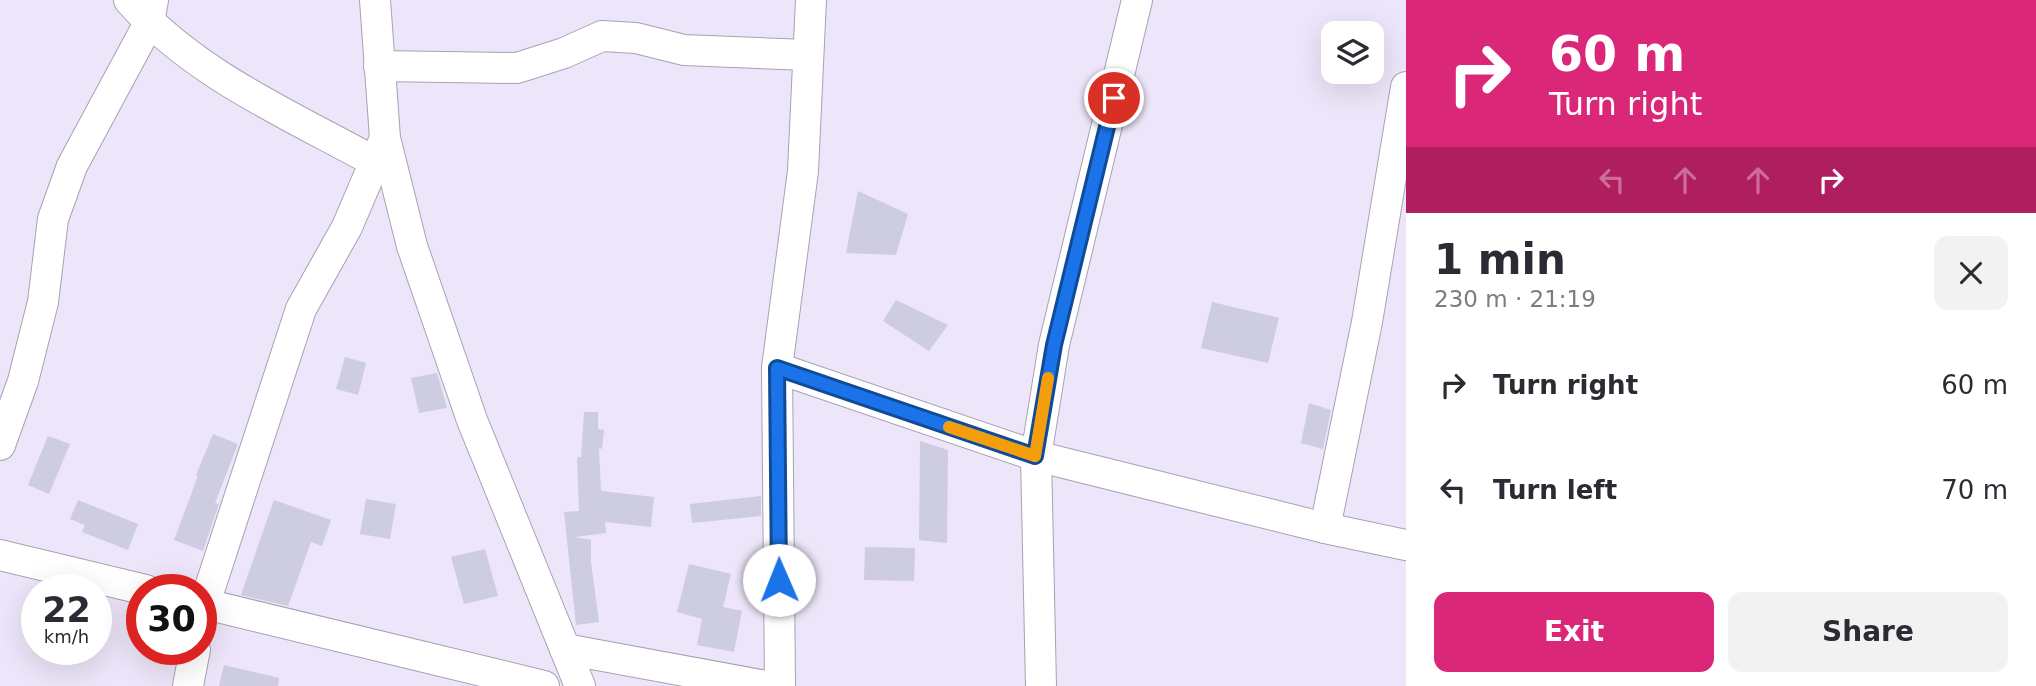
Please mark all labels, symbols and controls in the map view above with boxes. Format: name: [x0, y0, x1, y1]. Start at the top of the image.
map controls: [1321, 21, 1384, 84]
button: layers: [1321, 21, 1384, 84]
text: 60 m: [1549, 26, 1685, 83]
icon: right: [1434, 28, 1525, 119]
pin: [1084, 68, 1144, 128]
icon: arrive: [1095, 79, 1133, 117]
text: Turn right: [1549, 85, 1702, 123]
icon: left: [1593, 161, 1631, 199]
icon: ahead: [1666, 161, 1704, 199]
icon: ahead: [1739, 161, 1777, 199]
icon: right: [1812, 161, 1850, 199]
text: 1 min: [1434, 235, 1566, 284]
button: close: [1934, 236, 2008, 310]
text: 230 m · 21:19: [1434, 286, 1596, 312]
icon: right: [1434, 366, 1472, 404]
text: Turn right: [1493, 370, 1638, 400]
text: 60 m: [1941, 370, 2008, 400]
icon: left: [1434, 471, 1472, 509]
text: Turn left: [1493, 475, 1617, 505]
text: 70 m: [1941, 475, 2008, 505]
position arrow: [742, 543, 816, 617]
speed limit sign: 30: [126, 574, 217, 665]
text: 22: [42, 590, 91, 630]
button: Exit: [1434, 592, 1714, 672]
button: Share: [1728, 592, 2008, 672]
text: km/h: [44, 626, 89, 647]

